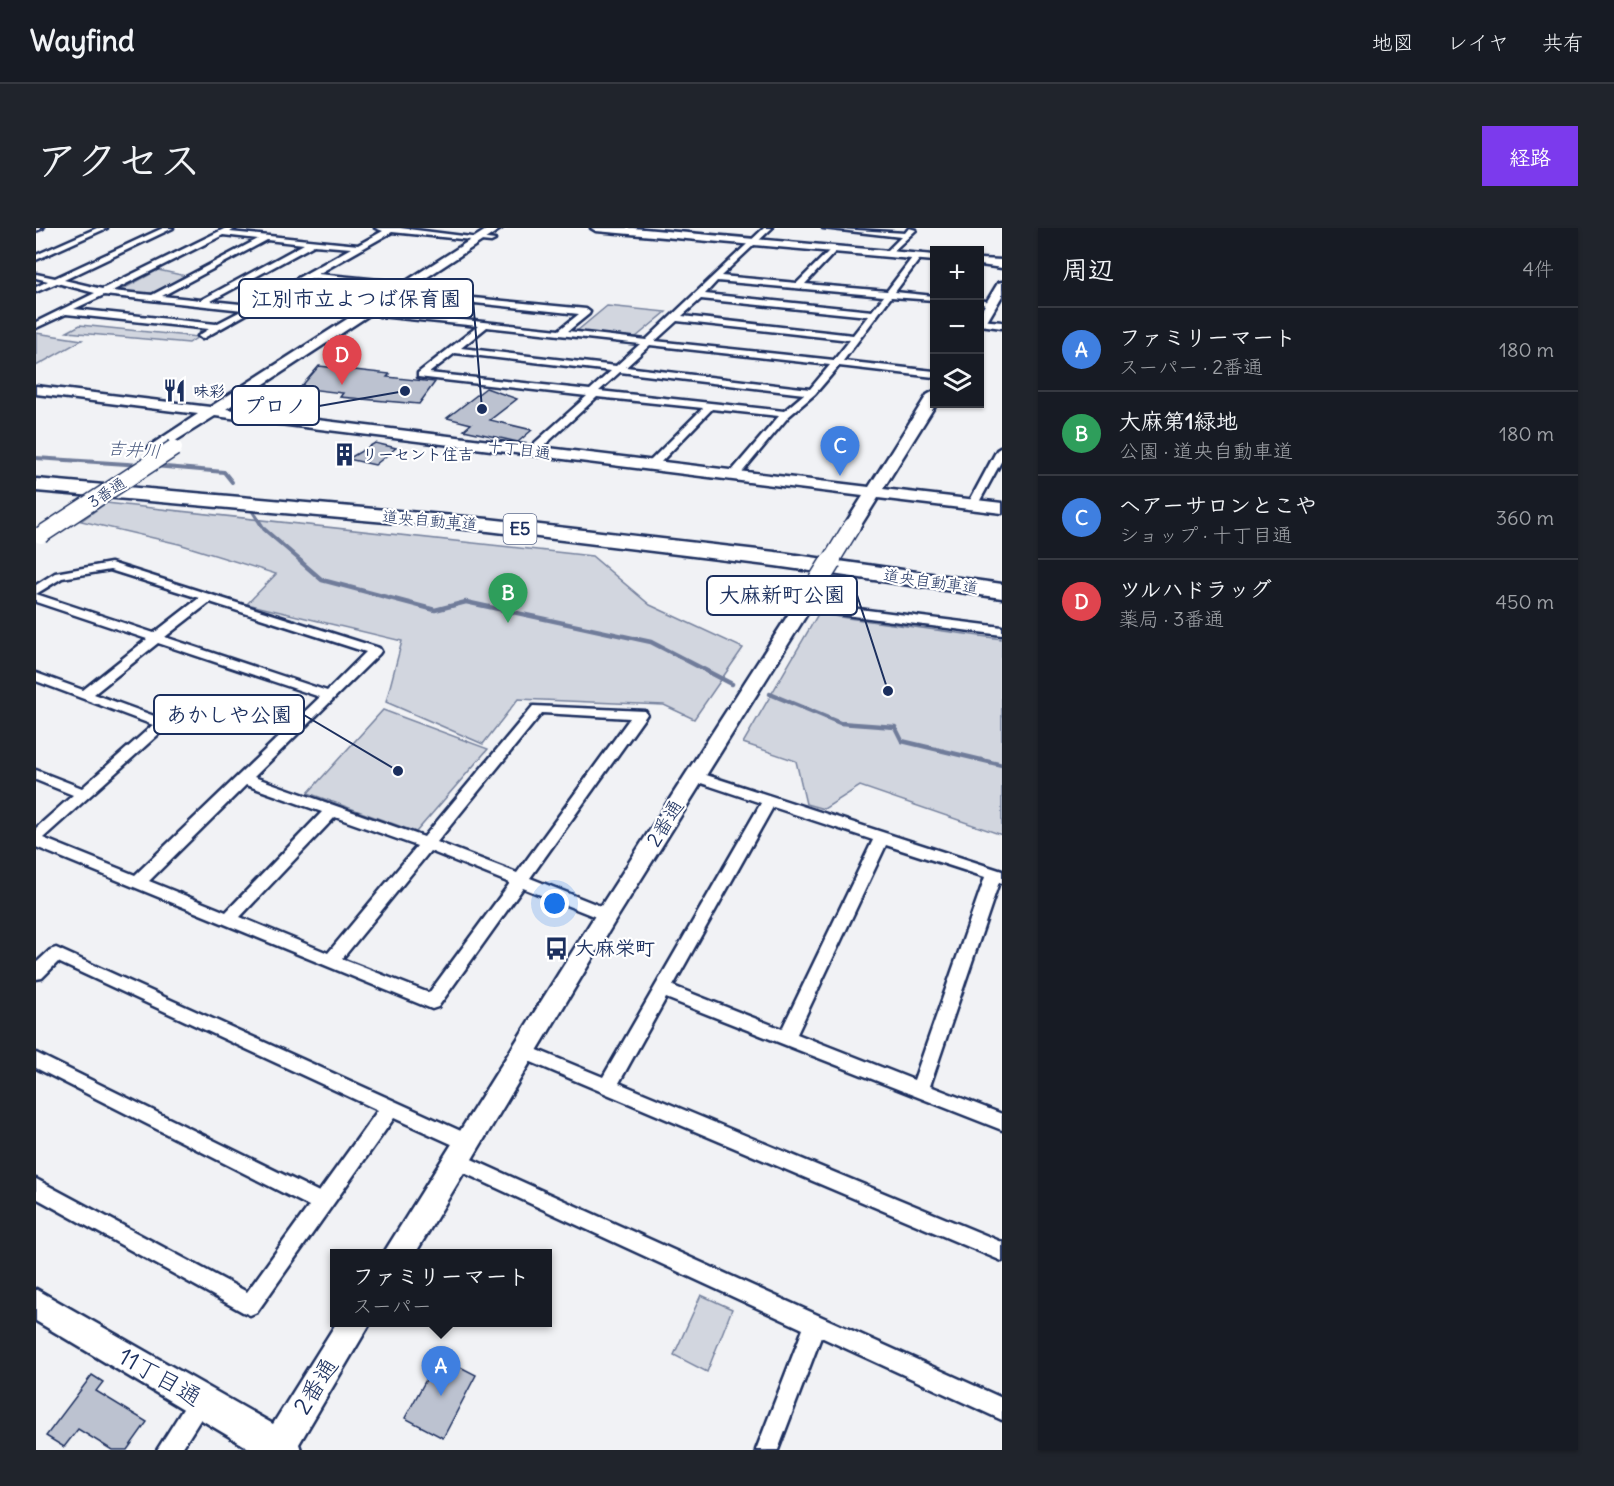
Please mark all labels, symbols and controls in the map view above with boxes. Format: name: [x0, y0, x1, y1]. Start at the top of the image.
text: Wayfind: [30, 23, 134, 59]
text: 地図: [1372, 29, 1414, 56]
text: レイヤ: [1447, 29, 1509, 56]
text: 共有: [1542, 29, 1584, 56]
button: 経路: [1482, 126, 1578, 186]
text: アクセス: [36, 134, 201, 186]
map controls: [930, 246, 984, 408]
button: +: [930, 246, 984, 300]
text: 周辺: [1062, 253, 1114, 286]
text: 4件: [1522, 256, 1554, 281]
callout: 江別市立よつば保育園: [239, 279, 473, 318]
text: 江別市立よつば保育園: [251, 285, 461, 312]
button: −: [930, 300, 984, 354]
text: ファミリーマート: [1119, 323, 1296, 351]
pin: D: [322, 336, 362, 385]
text: A: [1075, 337, 1088, 362]
text: 180 m: [1499, 337, 1554, 362]
button: layers: [930, 354, 984, 408]
text: スーパー · 2番通: [1119, 354, 1263, 379]
restaurant icon: 味彩: [162, 378, 188, 404]
place label: 味彩: [193, 381, 225, 401]
callout: プロノ: [232, 386, 319, 425]
text: プロノ: [244, 392, 307, 419]
text: 大麻第1緑地: [1119, 407, 1238, 435]
text: B: [1075, 421, 1088, 446]
text: 180 m: [1499, 421, 1554, 446]
pin: C: [820, 426, 860, 476]
street label: 十丁目通: [486, 435, 552, 463]
water label: 吉井川: [106, 436, 162, 463]
text: 公園 · 道央自動車道: [1119, 438, 1293, 463]
building icon: リーセント住吉: [331, 441, 357, 467]
place label: リーセント住吉: [362, 444, 474, 464]
street label: 3番通: [84, 472, 130, 512]
text: ヘアーサロンとこや: [1119, 491, 1317, 519]
text: C: [1075, 505, 1088, 530]
text: 360 m: [1496, 505, 1554, 530]
street label: 道央自動車道: [381, 506, 479, 534]
road number: E5: [504, 514, 536, 544]
text: ショップ · 十丁目通: [1119, 522, 1292, 547]
street label: 道央自動車道: [882, 564, 980, 598]
pin: B: [488, 574, 528, 623]
text: ツルハドラッグ: [1119, 575, 1272, 603]
callout: 大麻新町公園: [707, 576, 857, 615]
text: 大麻新町公園: [719, 581, 845, 608]
text: D: [1074, 589, 1089, 614]
text: 450 m: [1495, 589, 1554, 614]
text: 薬局 · 3番通: [1119, 606, 1224, 631]
callout: あかしや公園: [154, 695, 304, 734]
text: あかしや公園: [166, 701, 292, 728]
street label: 2番通: [640, 794, 689, 851]
your location: [540, 889, 569, 918]
bus stop icon: 大麻栄町: [544, 935, 570, 961]
place label: 大麻栄町: [575, 935, 655, 960]
popup: [330, 1249, 552, 1327]
text: ファミリーマート: [353, 1262, 529, 1290]
text: スーパー: [353, 1293, 432, 1318]
street label: 11丁目通: [114, 1340, 207, 1412]
pin: A: [422, 1346, 460, 1396]
street label: 2番通: [286, 1352, 344, 1419]

